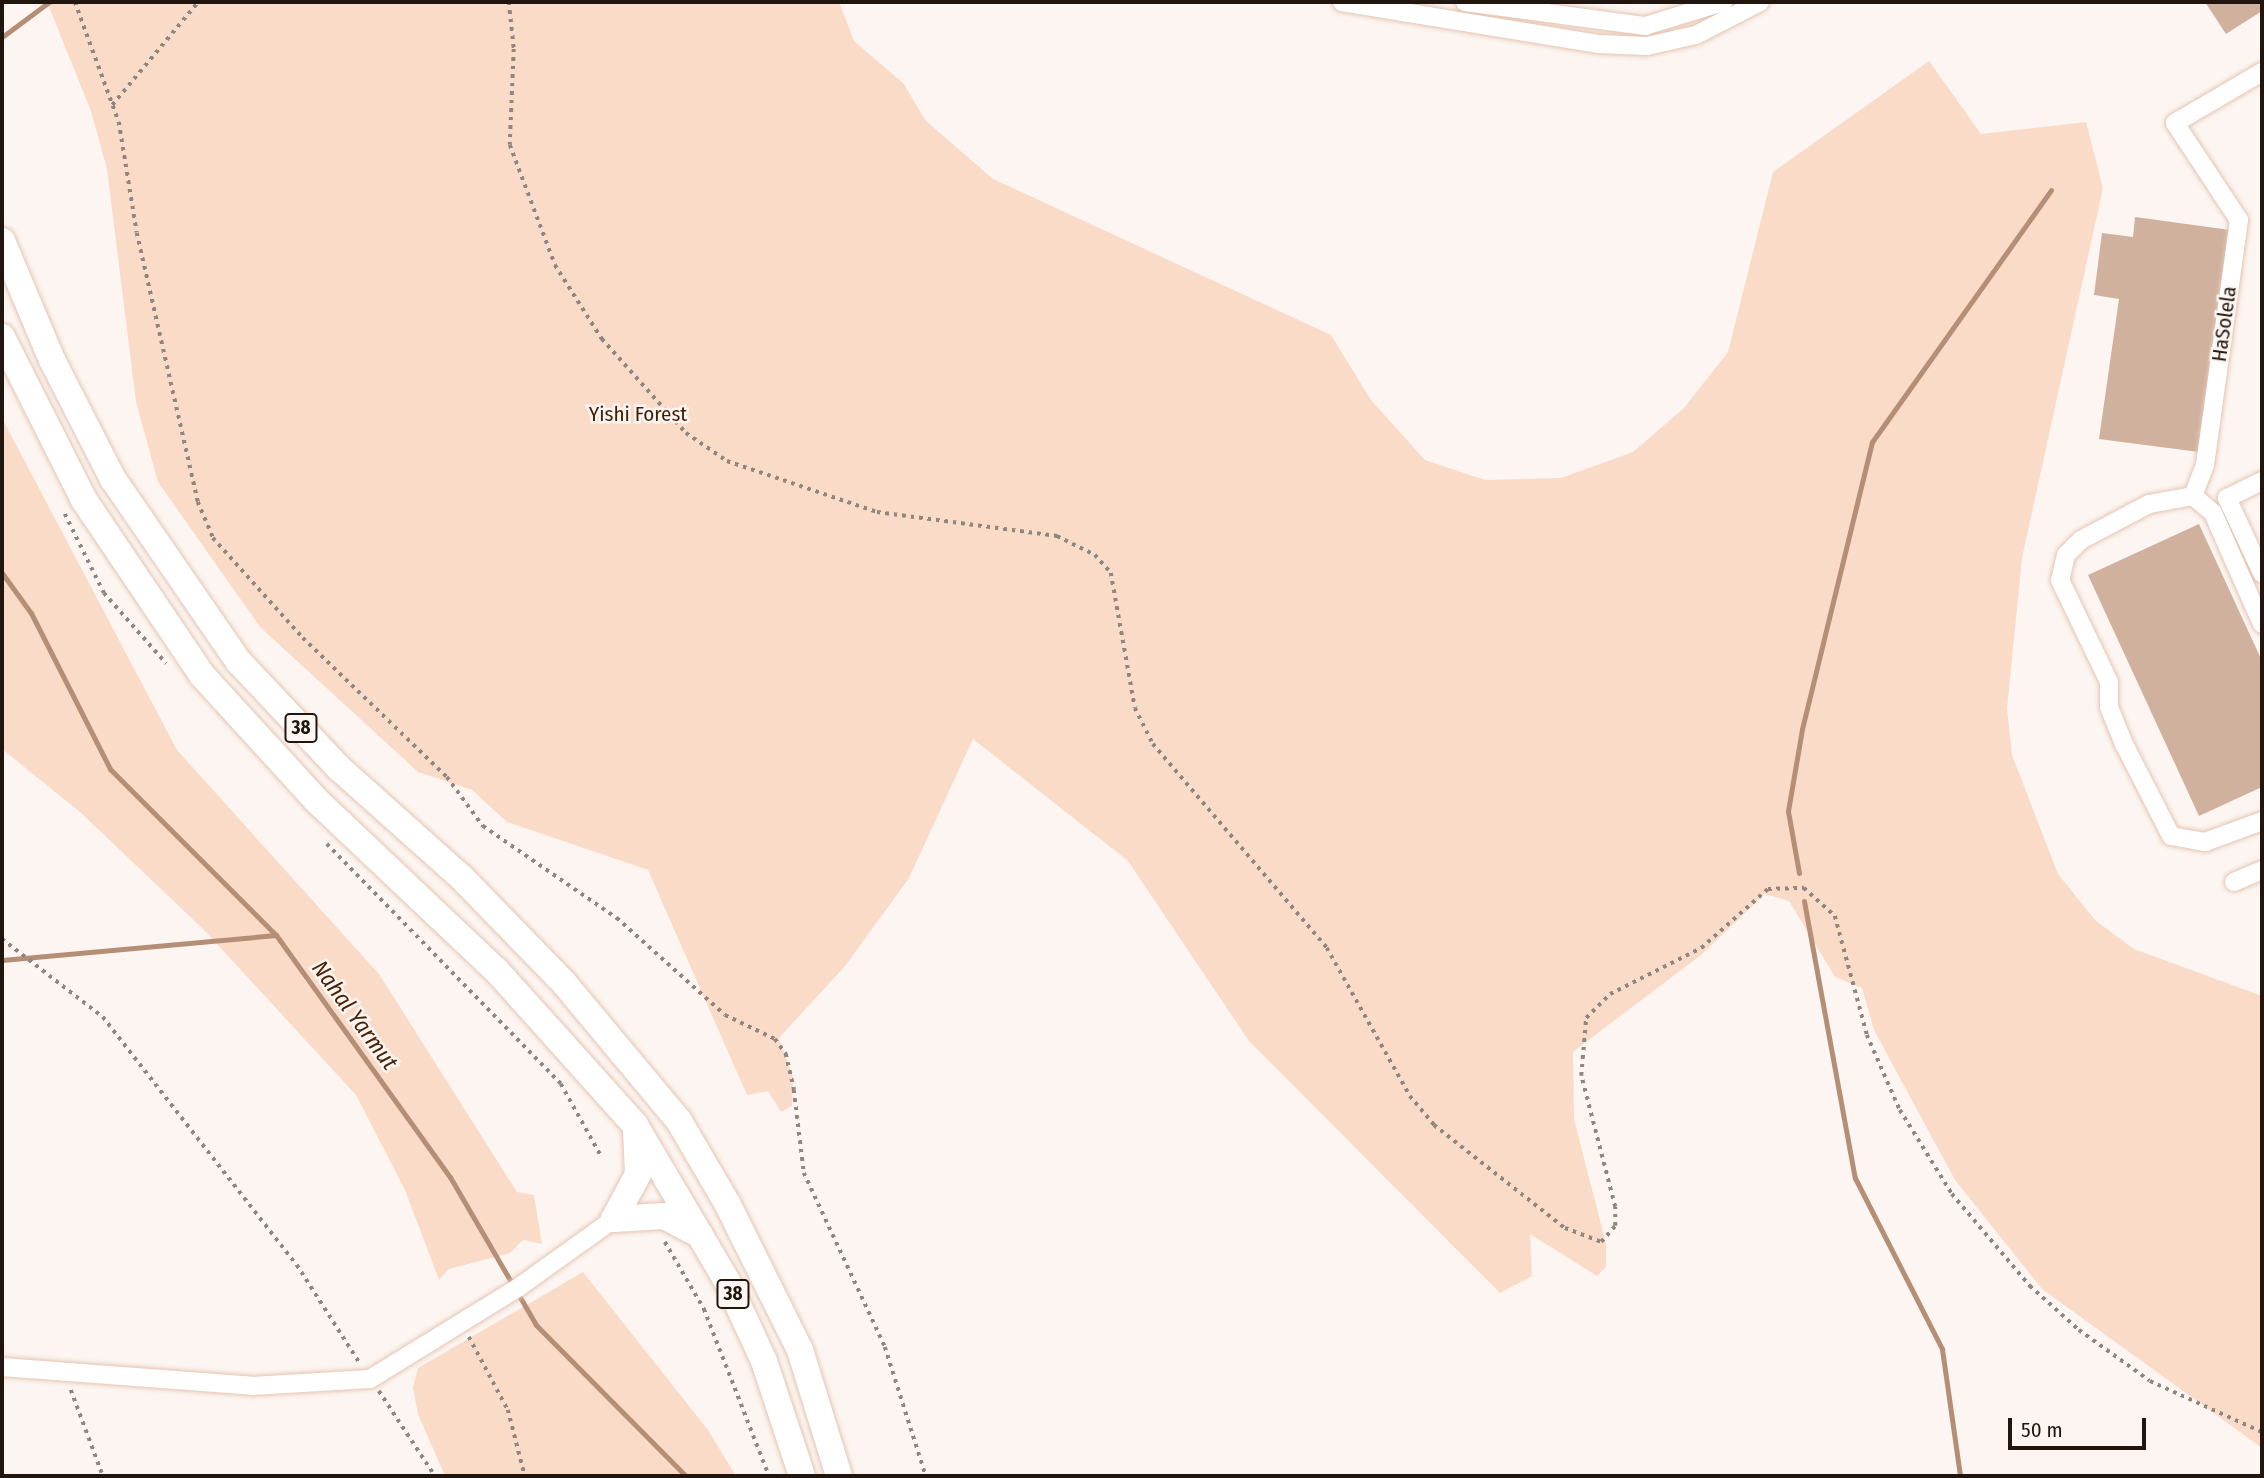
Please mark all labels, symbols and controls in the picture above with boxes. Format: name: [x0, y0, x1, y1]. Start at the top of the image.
street label: HaSolela: [2206, 285, 2242, 363]
park label: Yishi Forest: [589, 401, 687, 427]
road number: 38: [284, 712, 318, 744]
water label: Nahal Yarmut: [306, 955, 404, 1075]
road number: 38: [716, 1278, 750, 1310]
scale bar: [2012, 1404, 2150, 1448]
text: 50 m: [2021, 1417, 2063, 1443]

